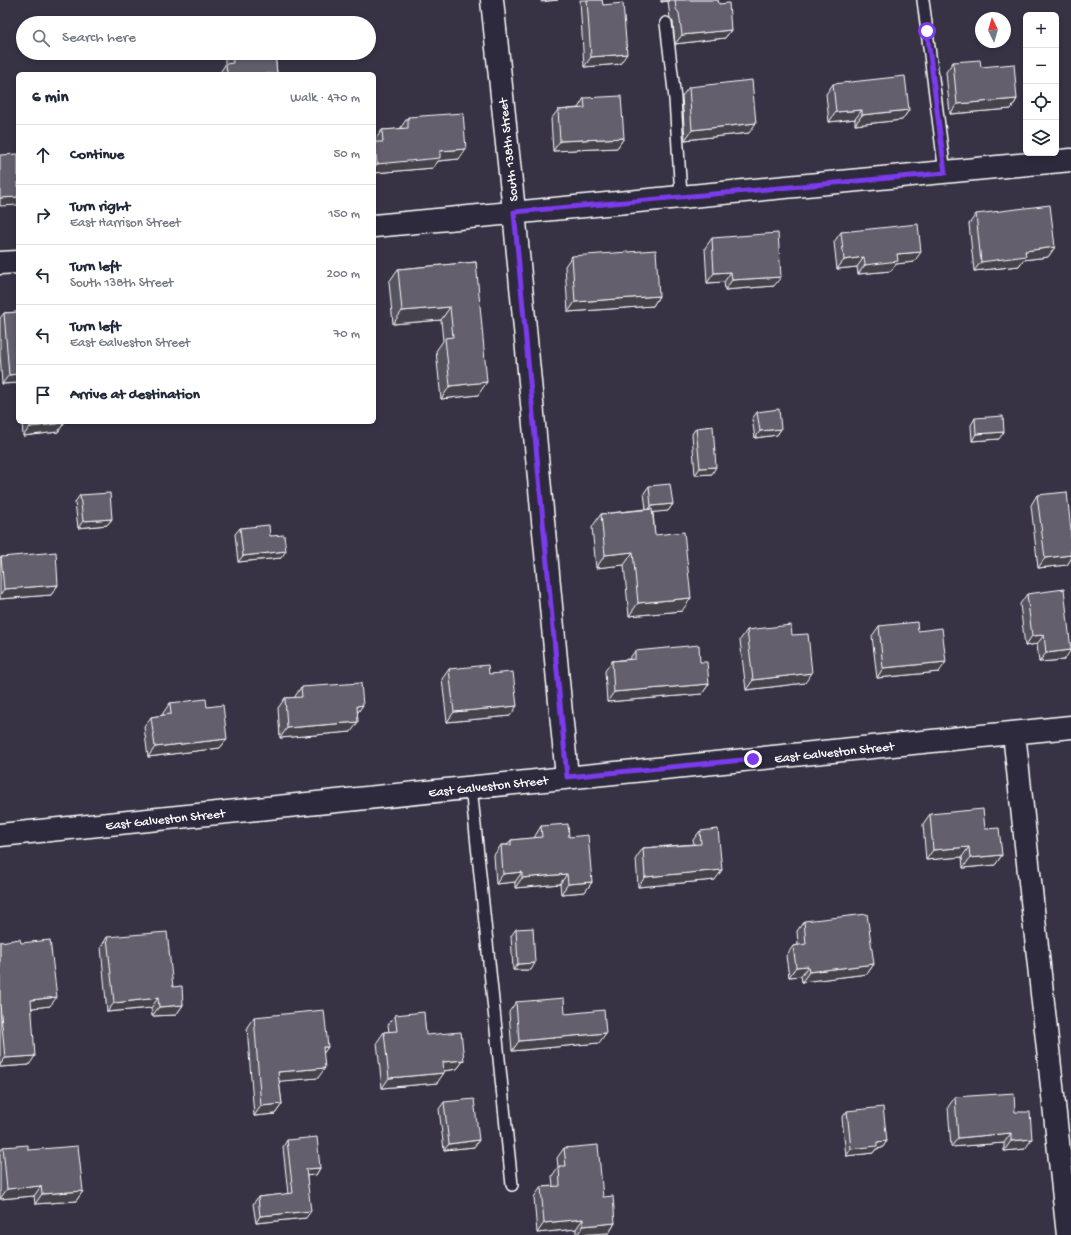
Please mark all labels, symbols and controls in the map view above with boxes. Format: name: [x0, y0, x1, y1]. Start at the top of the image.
north arrow: [975, 12, 1011, 48]
map controls: [1023, 12, 1059, 156]
button: +: [1023, 12, 1059, 48]
search box: [16, 16, 376, 60]
route start: [918, 22, 936, 40]
icon: search: [30, 27, 52, 49]
text: Search here: [62, 29, 136, 47]
button: −: [1023, 48, 1059, 84]
button: locate: [1023, 84, 1059, 120]
text: 6 min: [32, 88, 68, 108]
text: Walk · 470 m: [290, 91, 360, 106]
street label: South 138th Street: [496, 96, 522, 202]
button: layers: [1023, 120, 1059, 156]
icon: ahead: [32, 144, 54, 166]
text: Continue: [70, 146, 124, 164]
text: 50 m: [333, 147, 360, 162]
text: Turn right: [70, 198, 130, 216]
icon: right: [32, 204, 54, 226]
text: 150 m: [328, 207, 360, 222]
text: East Harrison Street: [70, 216, 181, 231]
text: Turn left: [70, 258, 121, 276]
icon: left: [32, 264, 54, 286]
text: 200 m: [327, 267, 360, 282]
text: South 138th Street: [70, 276, 173, 291]
text: Turn left: [70, 318, 121, 336]
icon: left: [32, 324, 54, 346]
text: 70 m: [334, 327, 360, 342]
text: East Galveston Street: [70, 336, 190, 351]
icon: arrive: [32, 384, 54, 406]
text: Arrive at destination: [70, 386, 200, 404]
street label: East Galveston Street: [774, 740, 896, 767]
route end: [744, 750, 762, 768]
street label: East Galveston Street: [428, 774, 550, 801]
street label: East Galveston Street: [105, 807, 227, 834]

